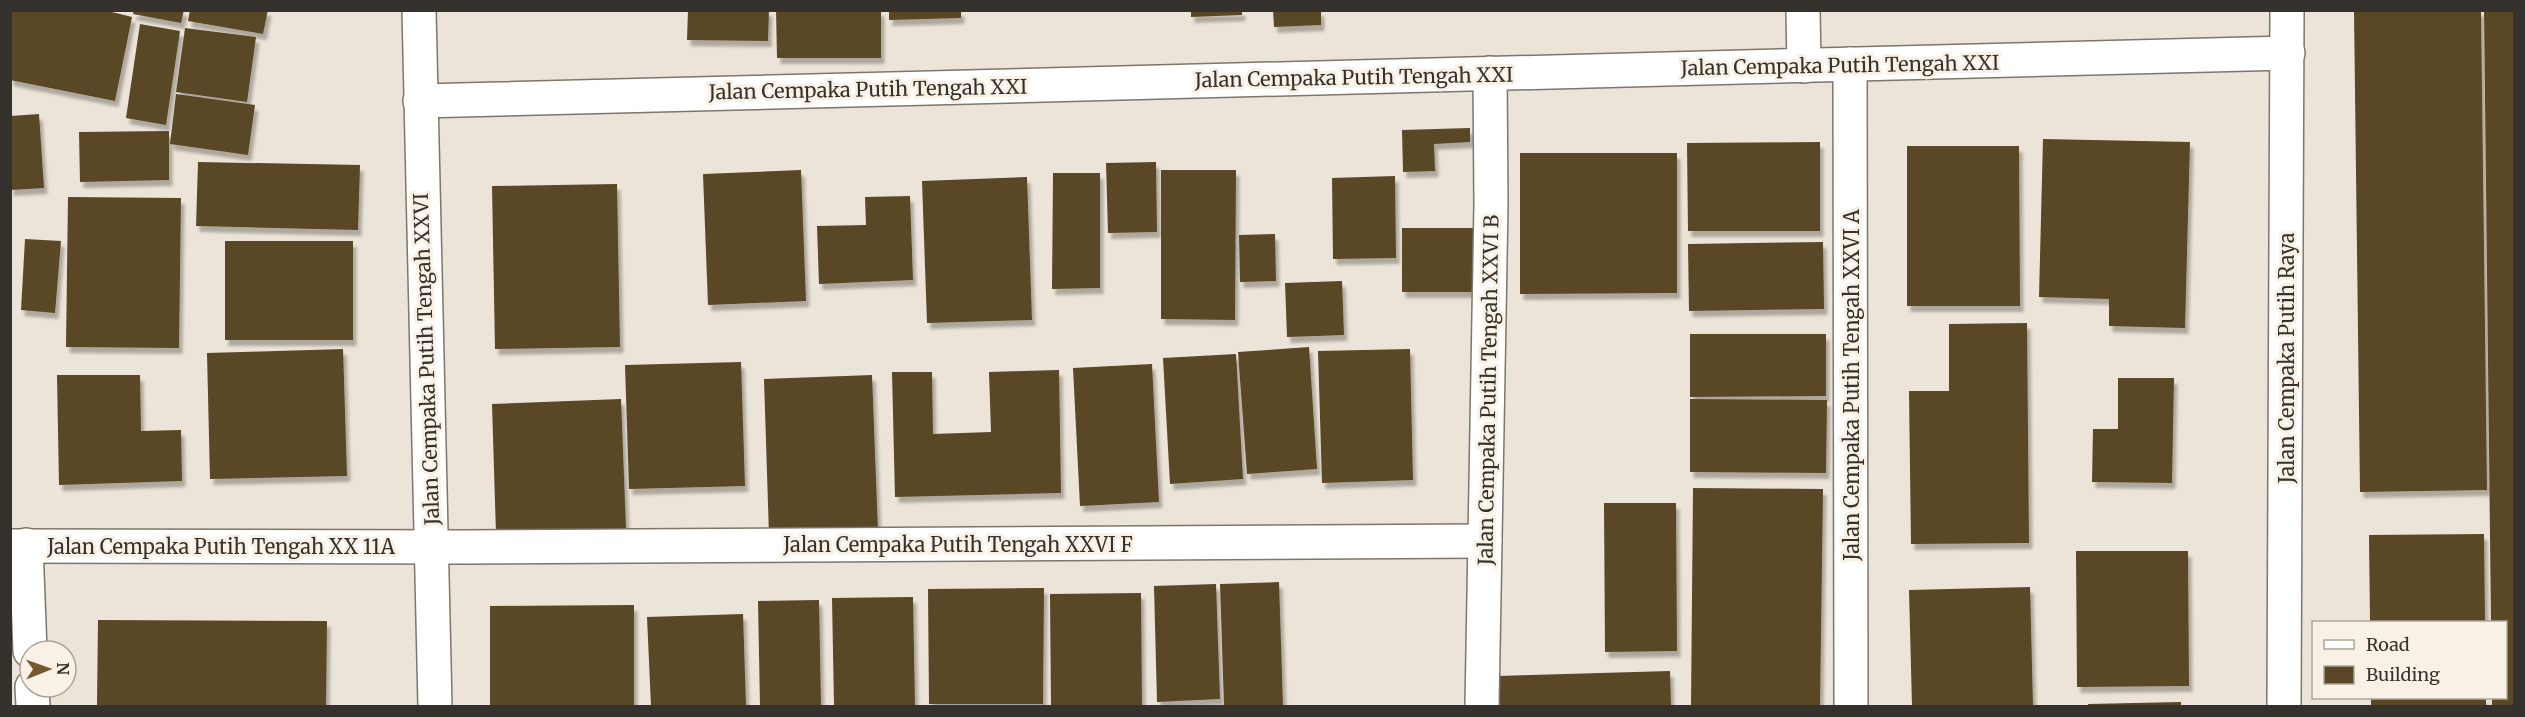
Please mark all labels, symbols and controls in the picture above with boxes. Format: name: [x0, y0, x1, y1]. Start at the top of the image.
street label: Jalan Cempaka Putih Tengah XXI: [1680, 50, 1999, 80]
street label: Jalan Cempaka Putih Tengah XXI: [1194, 62, 1513, 92]
street label: Jalan Cempaka Putih Tengah XXI: [708, 74, 1027, 104]
street label: Jalan Cempaka Putih Tengah XXVI: [408, 192, 444, 527]
street label: Jalan Cempaka Putih Tengah XXVI A: [1839, 208, 1864, 562]
street label: Jalan Cempaka Putih Tengah XXVI B: [1472, 214, 1504, 567]
street label: Jalan Cempaka Putih Raya: [2274, 232, 2299, 484]
street label: Jalan Cempaka Putih Tengah XXVI F: [782, 532, 1133, 557]
street label: Jalan Cempaka Putih Tengah XX 11A: [46, 534, 396, 559]
legend: [2312, 621, 2507, 699]
text: Road: [2366, 633, 2410, 656]
north arrow: [18, 639, 78, 699]
text: N: [53, 662, 73, 676]
text: Building: [2366, 663, 2440, 686]

